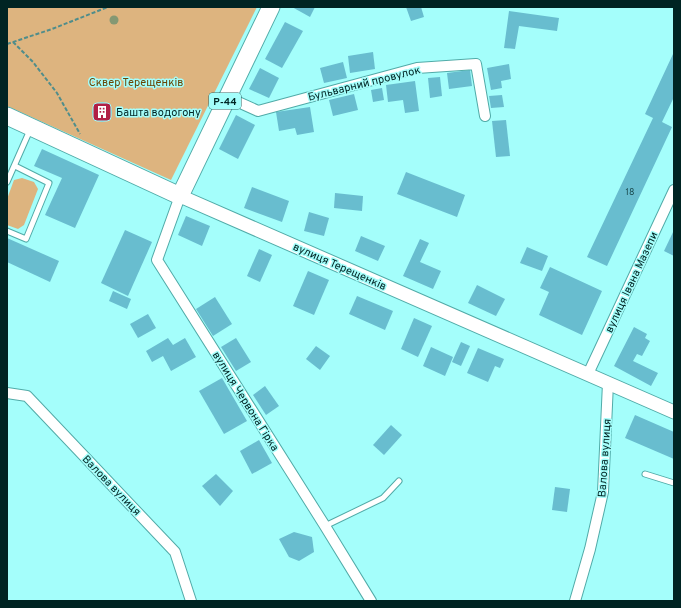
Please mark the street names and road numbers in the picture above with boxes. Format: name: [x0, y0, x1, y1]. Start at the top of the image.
street label: Бульварний провулок: [306, 63, 422, 105]
road number: Р-44: [209, 93, 241, 109]
street label: вулиця Івана Мазепи: [602, 230, 661, 335]
street label: вулиця Терещенків: [291, 240, 389, 294]
street label: вулиця Червона Гірка: [209, 349, 282, 454]
street label: Валова вулиця: [595, 418, 615, 498]
street label: Валова вулиця: [79, 453, 144, 519]

